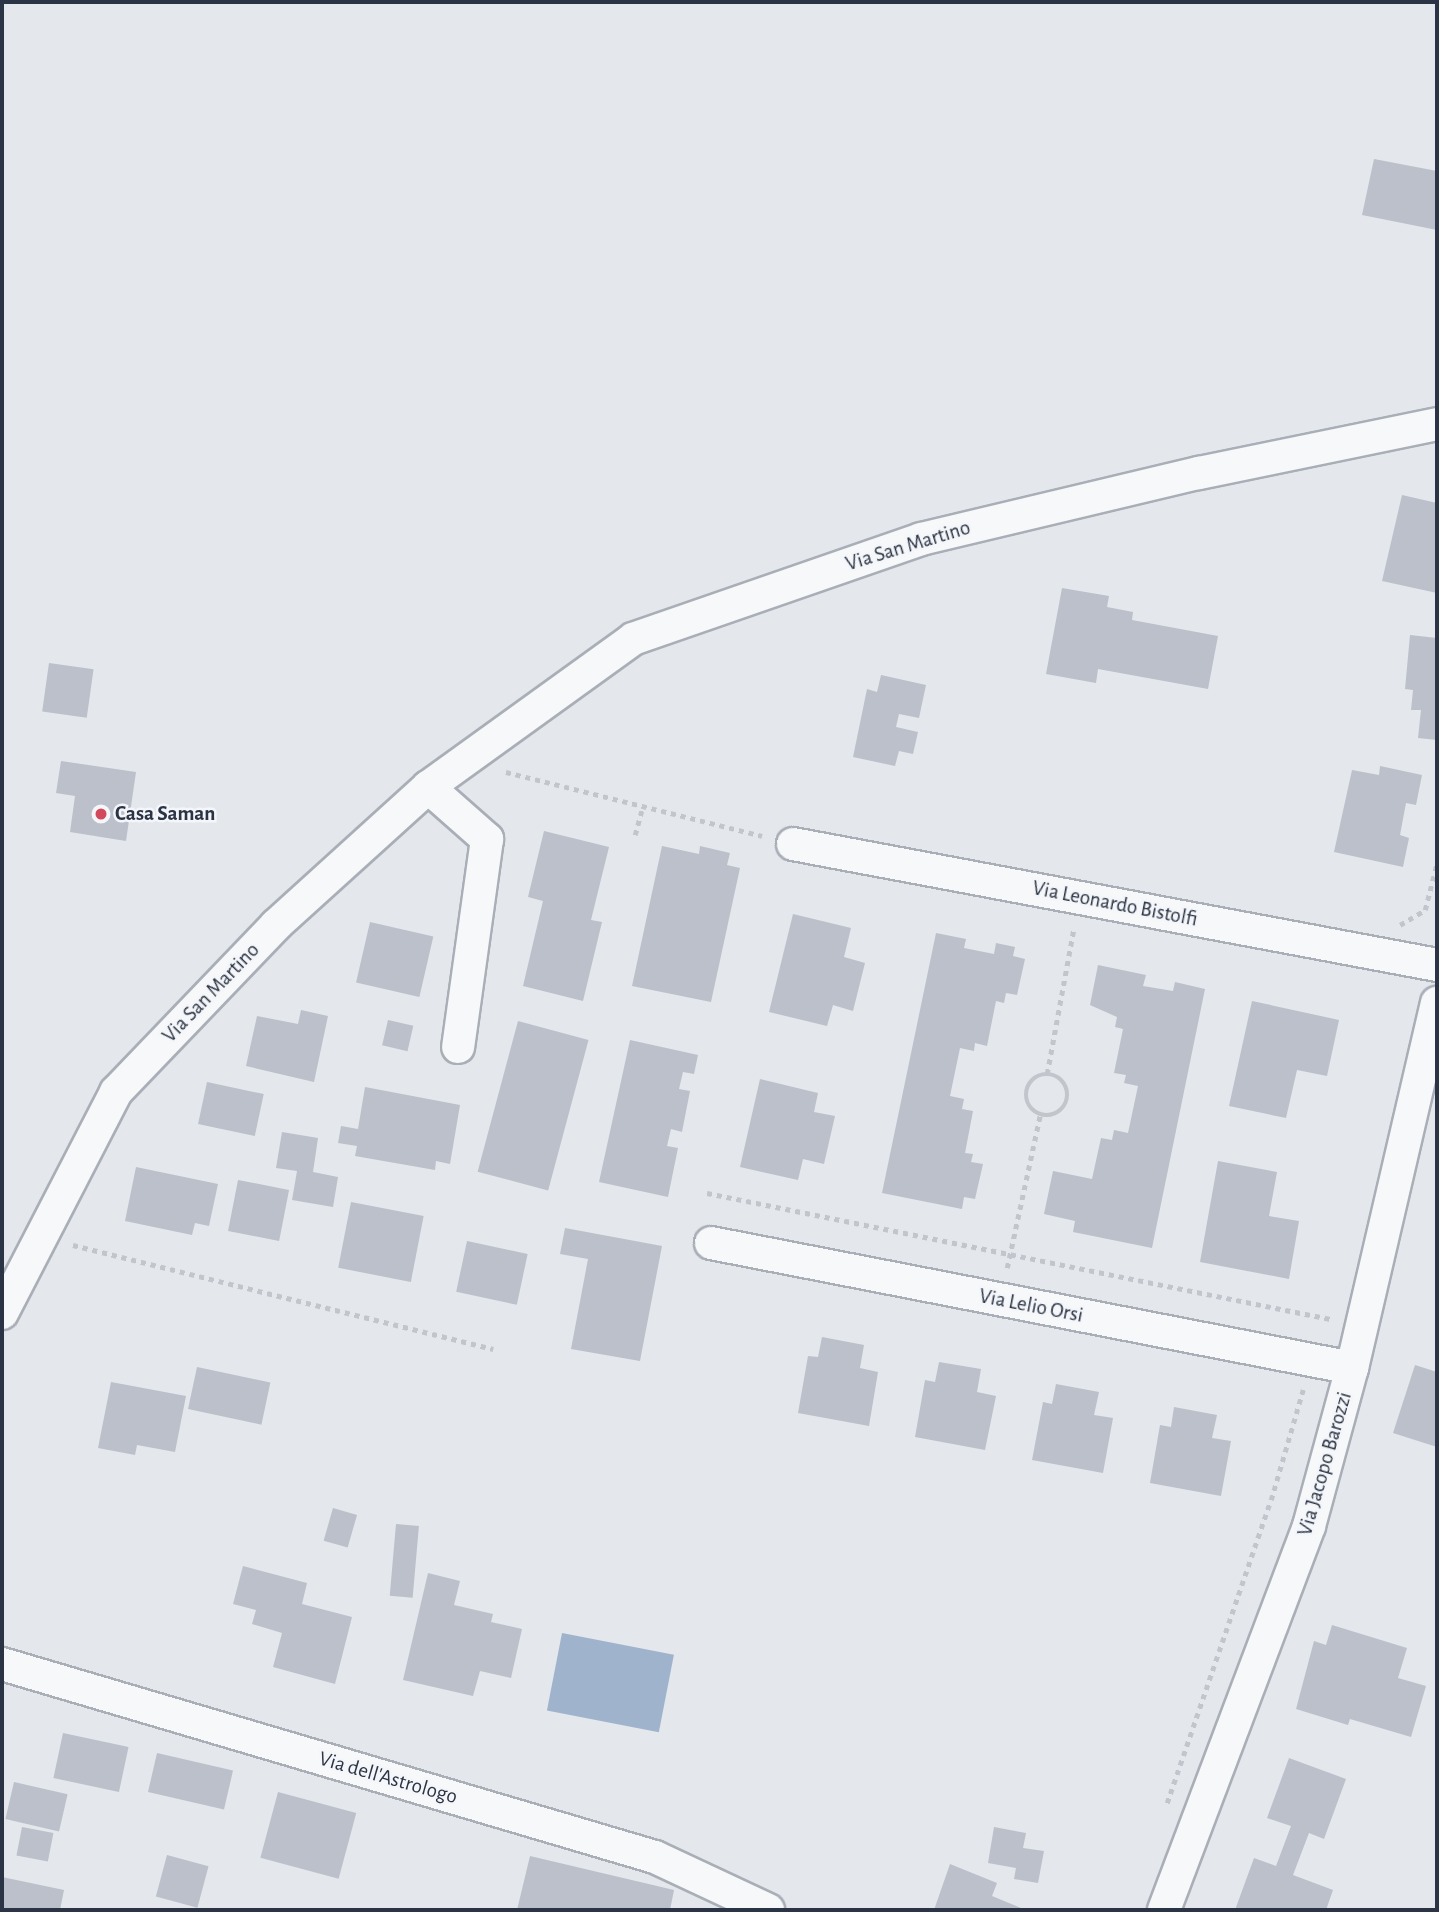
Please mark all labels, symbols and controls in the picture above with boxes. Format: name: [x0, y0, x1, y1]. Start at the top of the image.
street label: Via San Martino: [843, 515, 973, 577]
place label: Casa Saman: [115, 801, 215, 827]
marker: Casa Saman: [93, 806, 109, 822]
street label: Via Leonardo Bistolfi: [1030, 876, 1200, 932]
street label: Via San Martino: [157, 938, 265, 1048]
street label: Via Lelio Orsi: [977, 1284, 1085, 1328]
street label: Via Jacopo Barozzi: [1292, 1389, 1358, 1539]
street label: Via dell'Astrologo: [316, 1746, 460, 1810]

